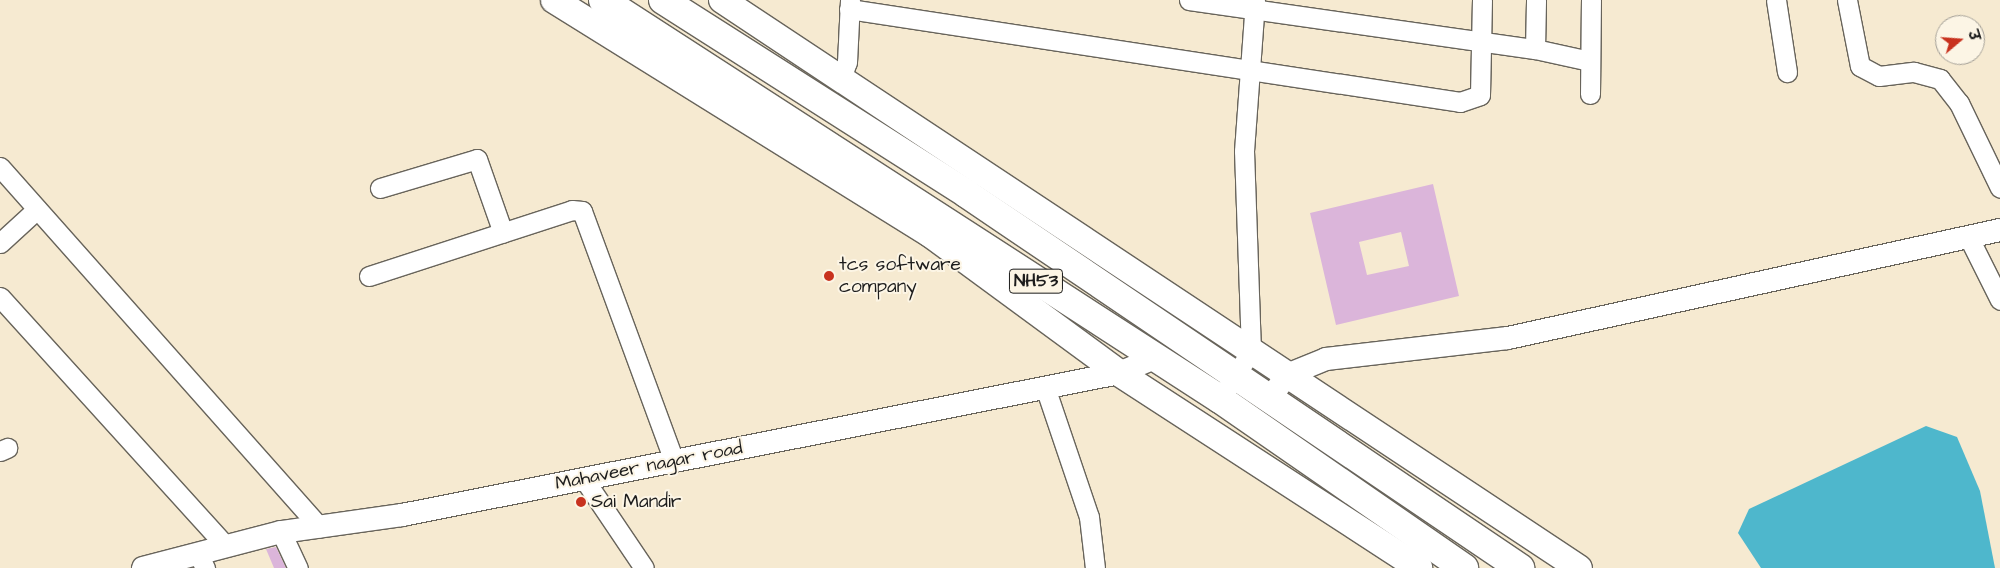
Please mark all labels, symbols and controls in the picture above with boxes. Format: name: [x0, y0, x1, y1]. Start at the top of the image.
north arrow: [1935, 15, 1985, 65]
text: उ: [1962, 28, 1984, 43]
place label: tcs software company: [839, 254, 961, 298]
road number: NH53: [1008, 266, 1064, 296]
marker: tcs software company: [823, 270, 835, 282]
street label: Mahaveer nagar road: [553, 437, 745, 495]
place label: Sai Mandir: [591, 491, 681, 513]
marker: Sai Mandir: [575, 496, 587, 508]

